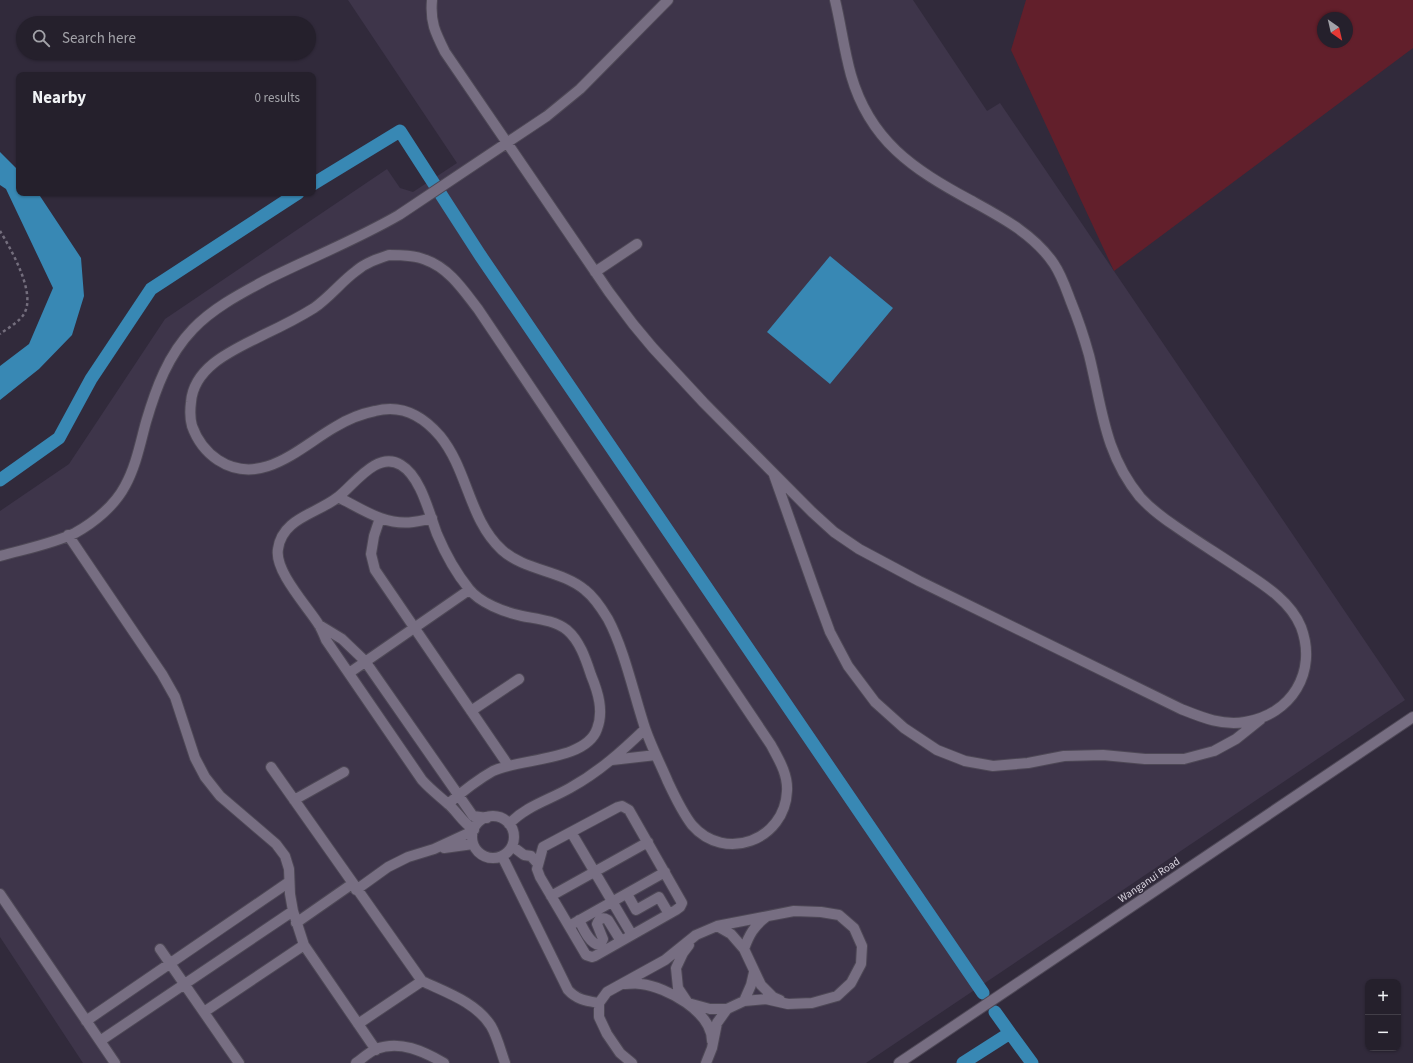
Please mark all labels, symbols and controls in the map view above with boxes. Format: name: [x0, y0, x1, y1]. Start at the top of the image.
north arrow: [1317, 12, 1353, 48]
search box: [16, 16, 316, 60]
icon: search: [30, 27, 52, 49]
text: Search here: [62, 28, 136, 49]
text: Nearby: [32, 86, 86, 110]
text: 0 results: [255, 89, 300, 107]
street label: Wanganui Road: [1115, 854, 1183, 906]
map controls: [1365, 979, 1401, 1051]
button: +: [1365, 979, 1401, 1015]
button: −: [1365, 1015, 1401, 1051]

